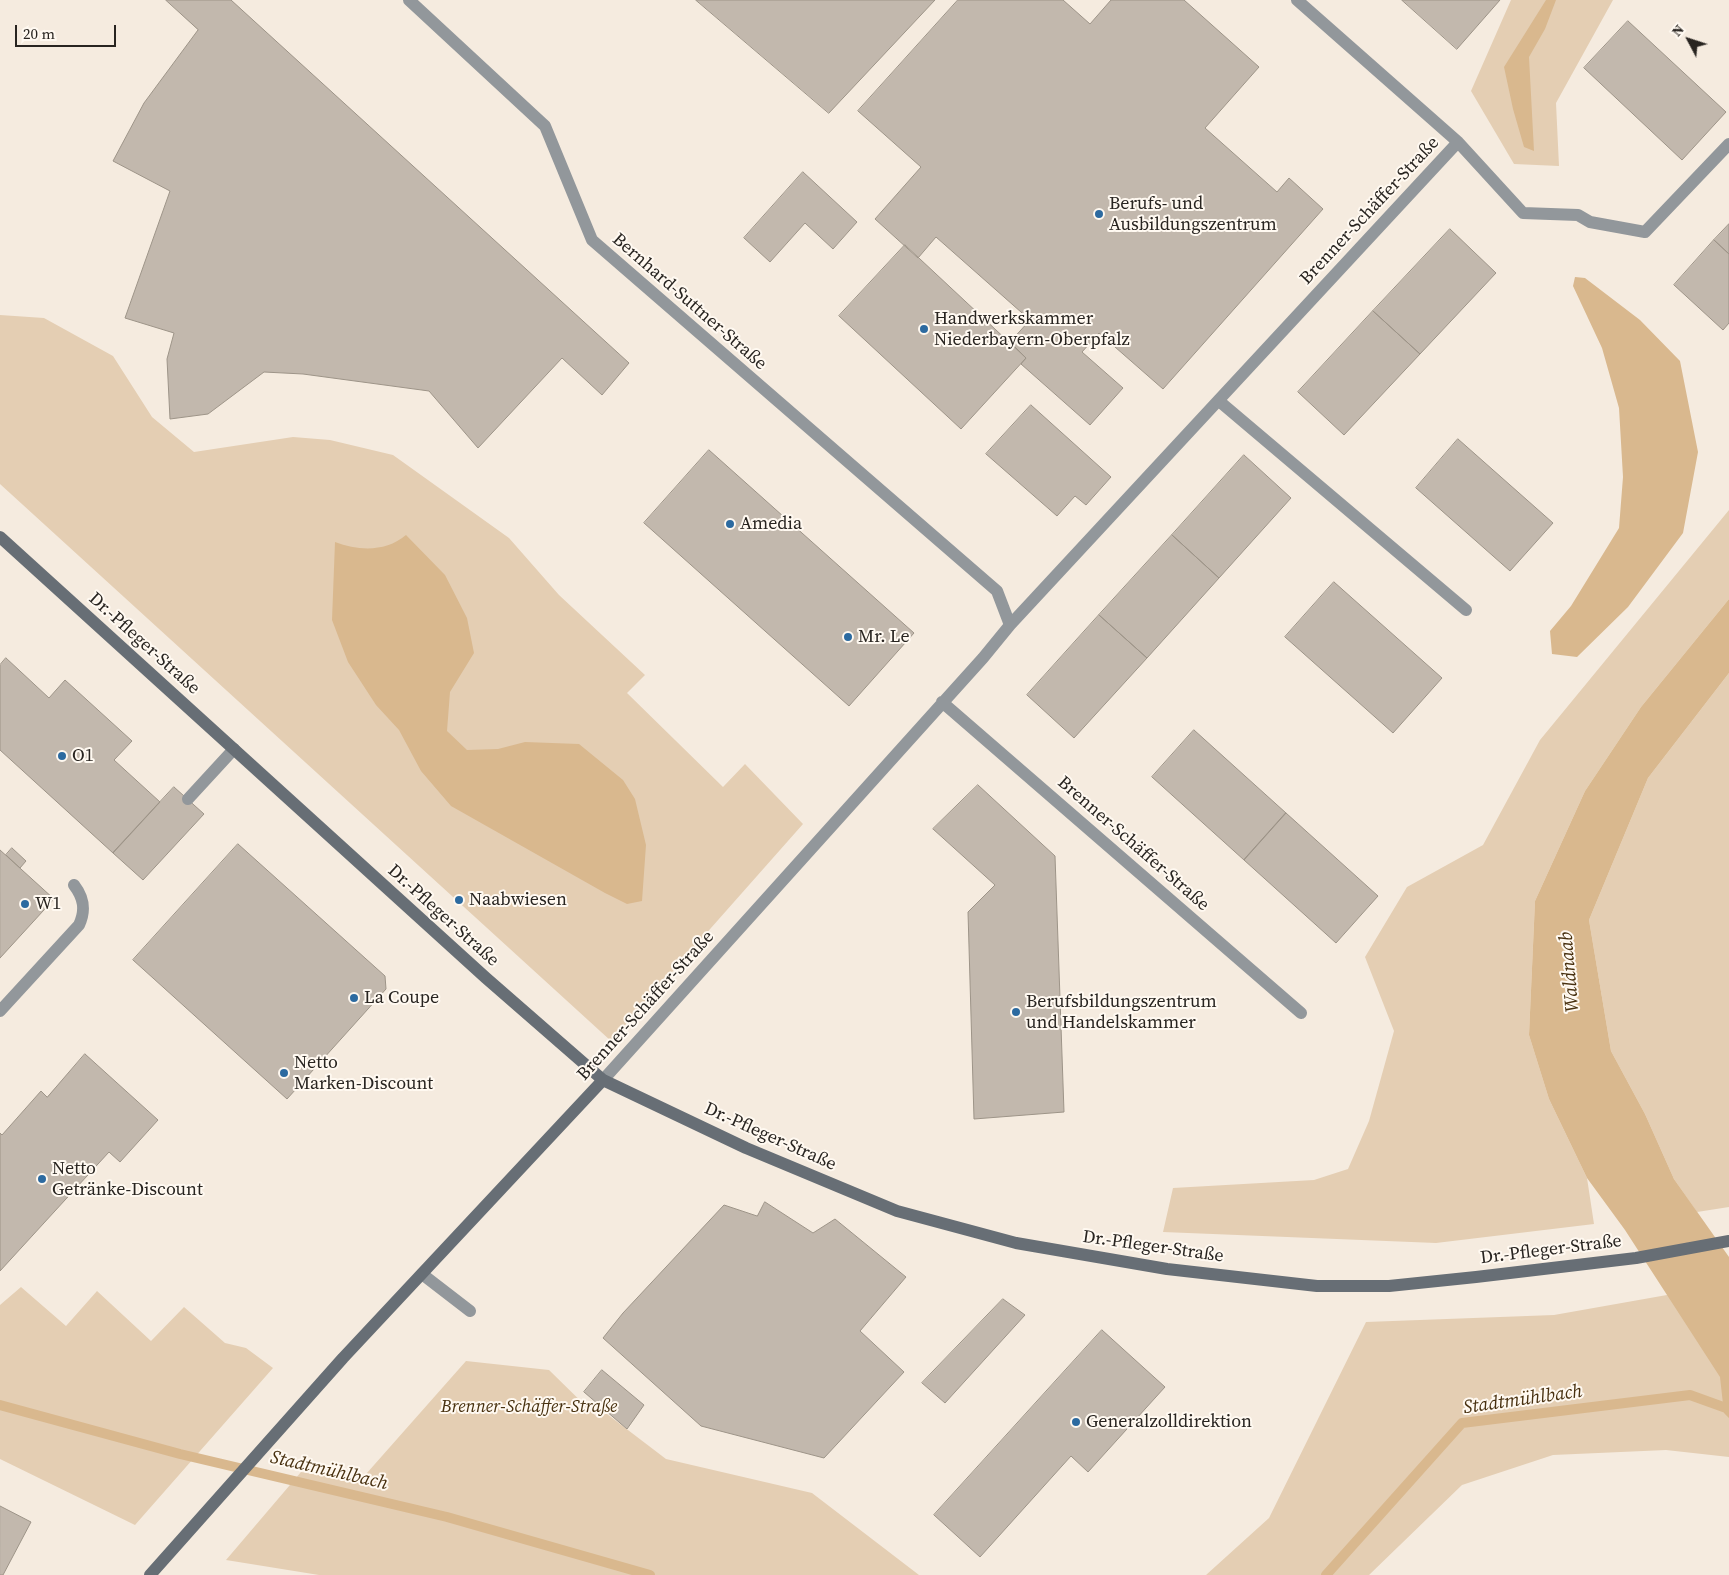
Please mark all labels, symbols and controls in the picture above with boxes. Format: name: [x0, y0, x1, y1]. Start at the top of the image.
scale bar: [18, 15, 119, 47]
north arrow: [1664, 15, 1714, 65]
text: N: [1667, 20, 1688, 41]
text: 20 m: [23, 23, 55, 44]
street label: Brenner-Schäffer-Straße: [1296, 133, 1444, 289]
place label: Berufs- und Ausbildungszentrum: [1109, 193, 1277, 235]
marker: Berufs- und Ausbildungszentrum: [1093, 208, 1105, 220]
street label: Bernhard-Suttner-Straße: [607, 229, 771, 375]
place label: Handwerkskammer Niederbayern-Oberpfalz: [934, 308, 1130, 350]
marker: Handwerkskammer Niederbayern-Oberpfalz: [918, 323, 930, 335]
place label: Amedia: [740, 513, 802, 535]
marker: Amedia: [724, 518, 736, 530]
street label: Dr.-Pfleger-Straße: [84, 588, 204, 700]
place label: Mr. Le: [858, 626, 910, 648]
marker: Mr. Le: [842, 631, 854, 643]
place label: O1: [72, 745, 94, 767]
marker: O1: [56, 750, 68, 762]
street label: Brenner-Schäffer-Straße: [1053, 772, 1213, 916]
street label: Dr.-Pfleger-Straße: [383, 860, 503, 972]
place label: Naabwiesen: [469, 889, 567, 911]
place label: W1: [35, 893, 61, 915]
marker: Naabwiesen: [453, 894, 465, 906]
marker: W1: [19, 898, 31, 910]
street label: Brenner-Schäffer-Straße: [573, 927, 719, 1085]
water label: Waldnaab: [1555, 931, 1585, 1013]
place label: La Coupe: [364, 987, 439, 1009]
place label: Berufsbildungszentrum und Handelskammer: [1026, 991, 1217, 1034]
marker: La Coupe: [348, 992, 360, 1004]
marker: Berufsbildungszentrum und Handelskammer: [1010, 1006, 1022, 1018]
place label: Netto Marken-Discount: [294, 1052, 433, 1094]
marker: Netto Marken-Discount: [278, 1067, 290, 1079]
street label: Dr.-Pfleger-Straße: [701, 1098, 839, 1176]
place label: Netto Getränke-Discount: [52, 1158, 203, 1200]
marker: Netto Getränke-Discount: [36, 1173, 48, 1185]
street label: Dr.-Pfleger-Straße: [1081, 1226, 1225, 1268]
street label: Dr.-Pfleger-Straße: [1479, 1231, 1623, 1269]
water label: Stadtmühlbach: [1462, 1380, 1584, 1420]
park label: Brenner-Schäffer-Straße: [441, 1396, 617, 1418]
place label: Generalzolldirektion: [1086, 1411, 1252, 1433]
marker: Generalzolldirektion: [1070, 1416, 1082, 1428]
water label: Stadtmühlbach: [268, 1446, 390, 1496]

